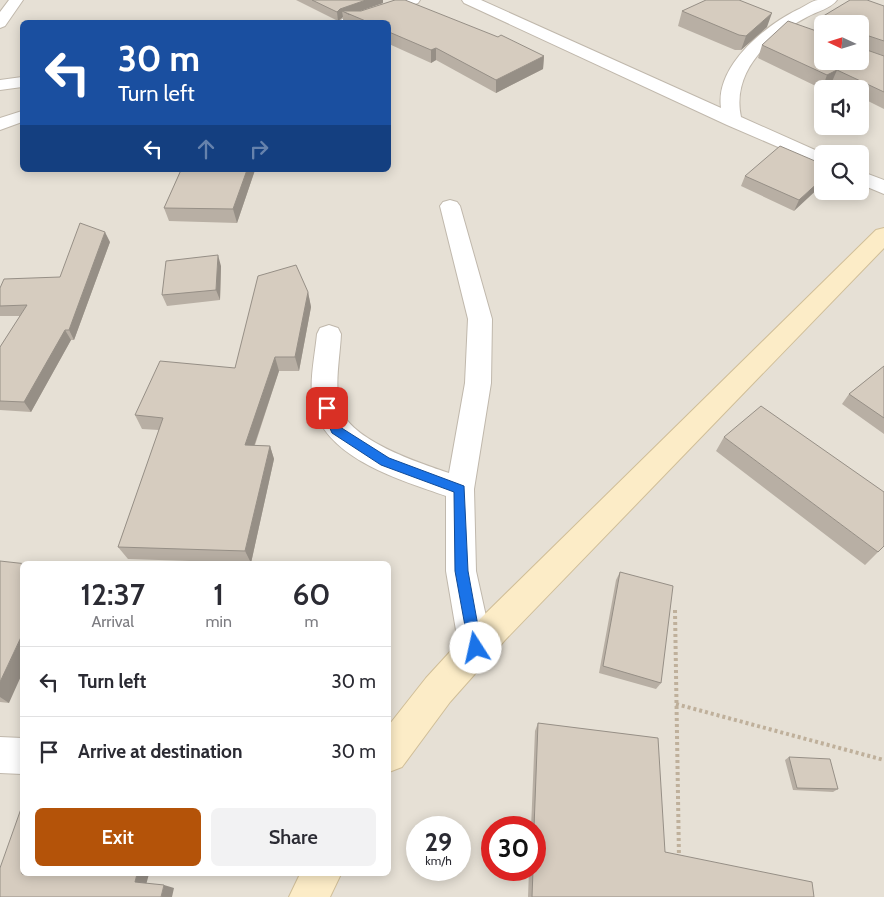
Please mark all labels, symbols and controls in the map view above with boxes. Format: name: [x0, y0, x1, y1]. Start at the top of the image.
north arrow: [814, 15, 869, 70]
map controls: [814, 15, 869, 200]
text: 30 m: [118, 37, 200, 80]
icon: left: [35, 40, 100, 105]
text: Turn left: [118, 80, 195, 107]
button: sound: [814, 80, 869, 135]
icon: left: [139, 135, 167, 163]
icon: ahead: [192, 135, 220, 163]
icon: right: [245, 135, 273, 163]
button: search: [814, 145, 869, 200]
pin: [306, 387, 348, 429]
icon: arrive: [313, 394, 341, 422]
text: 12:37: [81, 576, 145, 613]
text: 1: [213, 576, 224, 613]
text: 60: [292, 576, 330, 613]
text: Arrival: [91, 612, 134, 631]
text: min: [205, 612, 232, 631]
text: m: [304, 612, 318, 631]
position arrow: [449, 621, 501, 673]
icon: left: [35, 668, 63, 696]
text: Turn left: [78, 670, 146, 693]
text: 30 m: [332, 670, 376, 693]
icon: arrive: [35, 738, 63, 766]
text: Arrive at destination: [78, 740, 242, 763]
text: 30 m: [332, 740, 376, 763]
button: Exit: [35, 808, 201, 866]
button: Share: [211, 808, 376, 866]
speed limit sign: 30: [481, 816, 546, 881]
text: 29: [425, 827, 452, 857]
text: km/h: [425, 853, 452, 868]

